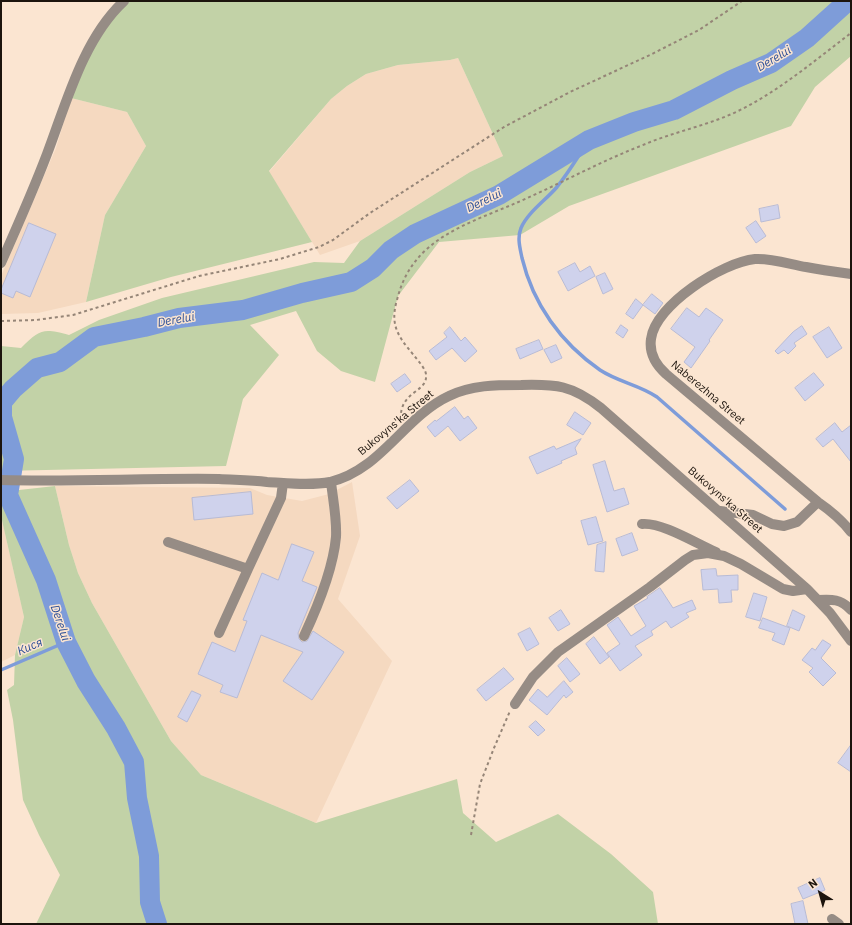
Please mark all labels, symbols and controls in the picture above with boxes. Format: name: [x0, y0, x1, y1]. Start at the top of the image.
water label: Derelui: [754, 43, 794, 75]
water label: Derelui: [464, 186, 504, 216]
water label: Derelui: [156, 310, 196, 330]
street label: Naberezhna Street: [668, 358, 748, 428]
street label: Bukovyns'ka Street: [356, 388, 436, 458]
street label: Bukovyns'ka Street: [685, 464, 765, 536]
water label: Derelui: [47, 603, 73, 643]
water label: Кися: [15, 635, 45, 659]
north arrow: [800, 873, 840, 913]
text: N: [805, 875, 820, 891]

